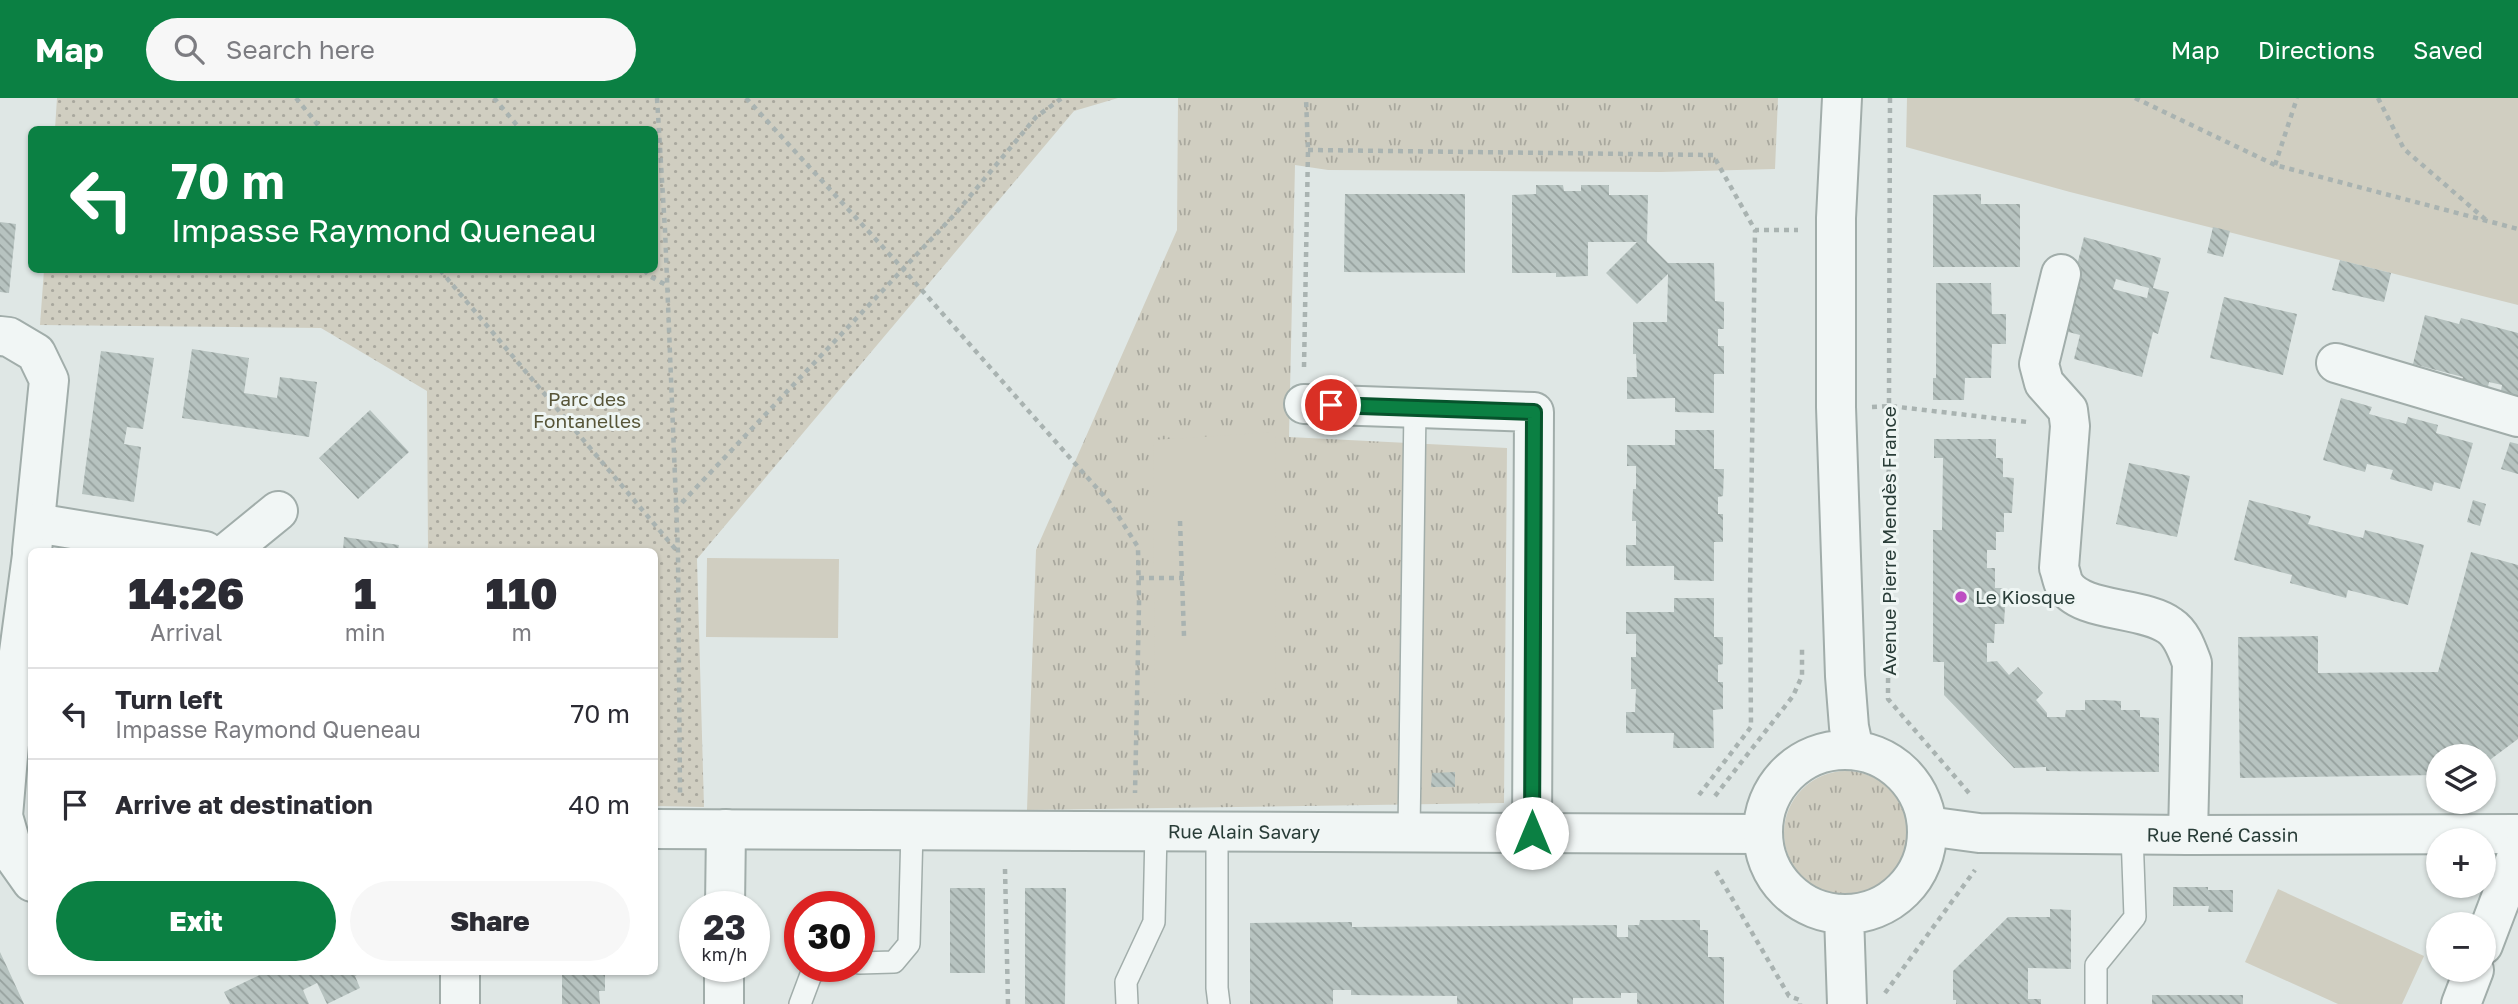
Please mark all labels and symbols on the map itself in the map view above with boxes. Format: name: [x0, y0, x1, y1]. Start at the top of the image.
pin: [1301, 375, 1361, 435]
park label: Parc des Fontanelles: [533, 387, 641, 432]
street label: Avenue Pierre Mendès France: [1877, 406, 1900, 676]
place label: Le Kiosque: [1975, 585, 2075, 608]
marker: Le Kiosque: [1953, 589, 1969, 605]
position arrow: [1495, 796, 1569, 870]
street label: Rue Alain Savary: [1168, 819, 1321, 843]
street label: Rue René Cassin: [2147, 823, 2298, 846]
speed limit sign: 30: [784, 891, 875, 982]

